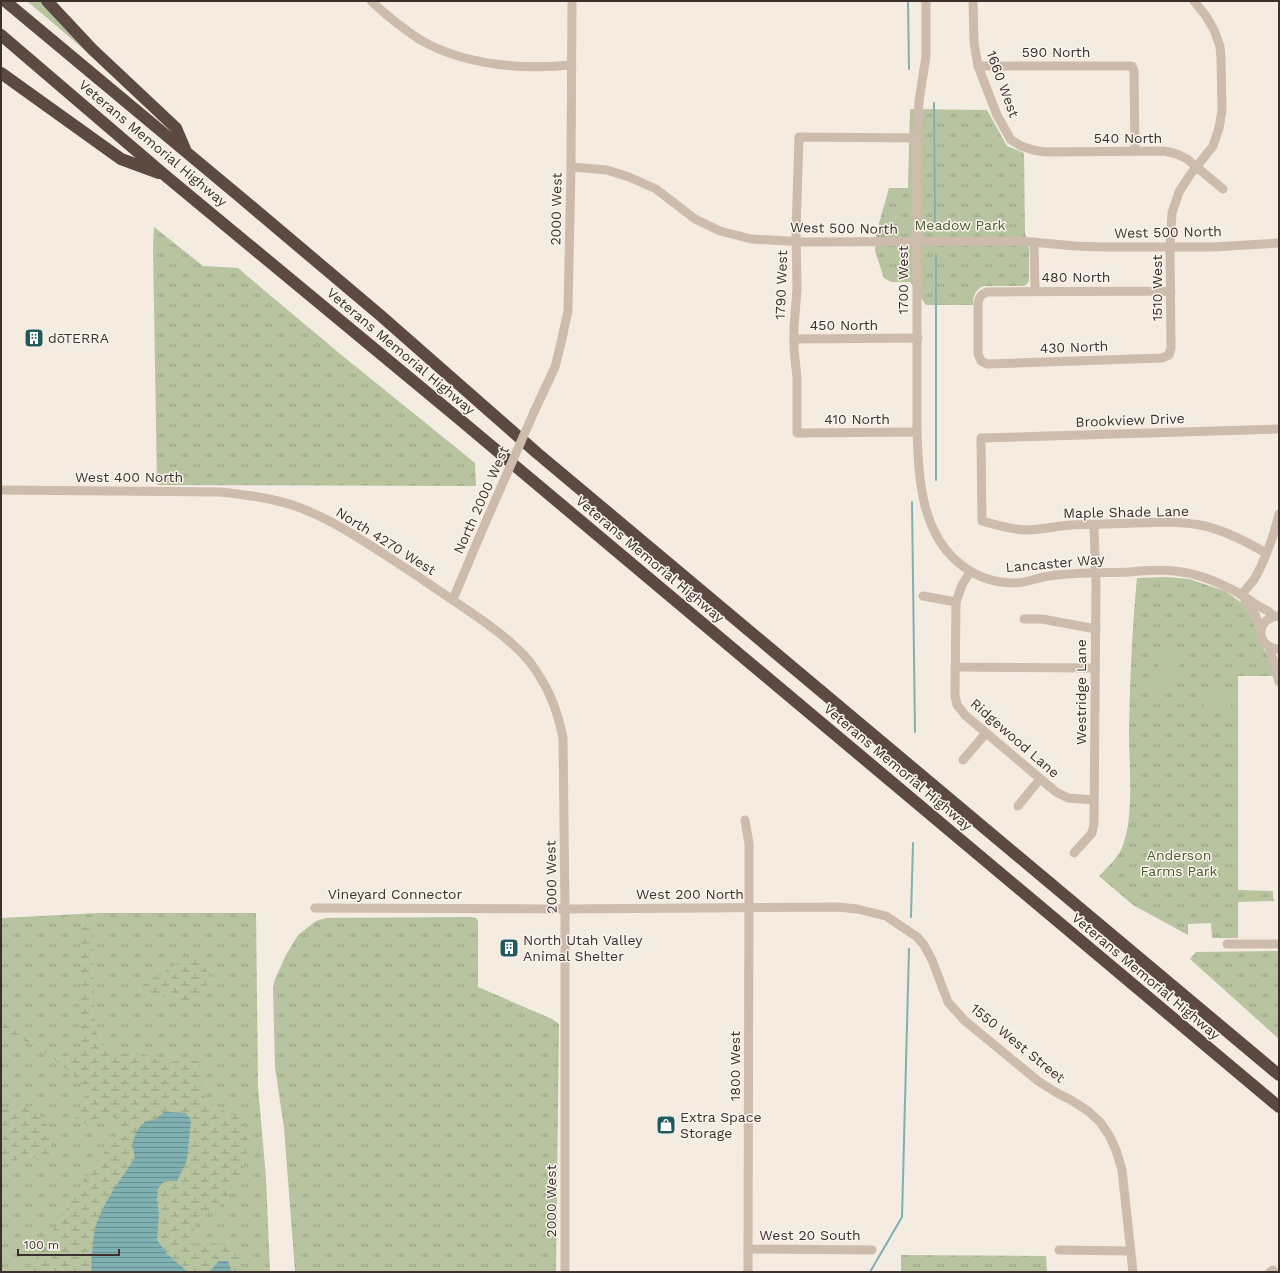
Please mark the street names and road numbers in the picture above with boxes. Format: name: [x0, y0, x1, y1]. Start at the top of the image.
street label: 590 North: [1022, 44, 1090, 60]
street label: 1660 West: [984, 48, 1023, 120]
street label: Veterans Memorial Highway: [76, 76, 231, 210]
street label: 540 North: [1094, 130, 1162, 146]
street label: 2000 West: [547, 172, 565, 246]
street label: West 500 North: [790, 219, 898, 237]
street label: West 500 North: [1114, 223, 1222, 241]
street label: 1700 West: [895, 245, 911, 315]
street label: 1790 West: [772, 250, 790, 320]
street label: 1510 West: [1149, 255, 1165, 321]
street label: 480 North: [1041, 269, 1111, 285]
street label: Veterans Memorial Highway: [324, 284, 479, 418]
street label: 450 North: [810, 317, 878, 333]
street label: 430 North: [1039, 338, 1109, 356]
street label: Brookview Drive: [1075, 410, 1185, 430]
street label: 410 North: [824, 411, 890, 427]
street label: North 2000 West: [450, 444, 512, 556]
street label: West 400 North: [75, 469, 183, 485]
street label: Veterans Memorial Highway: [573, 492, 728, 626]
street label: Maple Shade Lane: [1063, 503, 1189, 521]
street label: North 4270 West: [333, 504, 439, 578]
street label: Lancaster Way: [1005, 551, 1106, 575]
street label: Westridge Lane: [1073, 639, 1089, 745]
street label: Ridgewood Lane: [967, 695, 1063, 781]
street label: Veterans Memorial Highway: [821, 700, 976, 834]
street label: 2000 West: [542, 840, 560, 914]
street label: Vineyard Connector: [328, 886, 463, 902]
street label: West 200 North: [636, 886, 744, 902]
street label: Veterans Memorial Highway: [1069, 909, 1224, 1043]
street label: 1550 West Street: [968, 1000, 1068, 1086]
street label: 1800 West: [727, 1031, 743, 1101]
street label: 2000 West: [543, 1164, 559, 1238]
street label: West 20 South: [759, 1227, 861, 1243]

